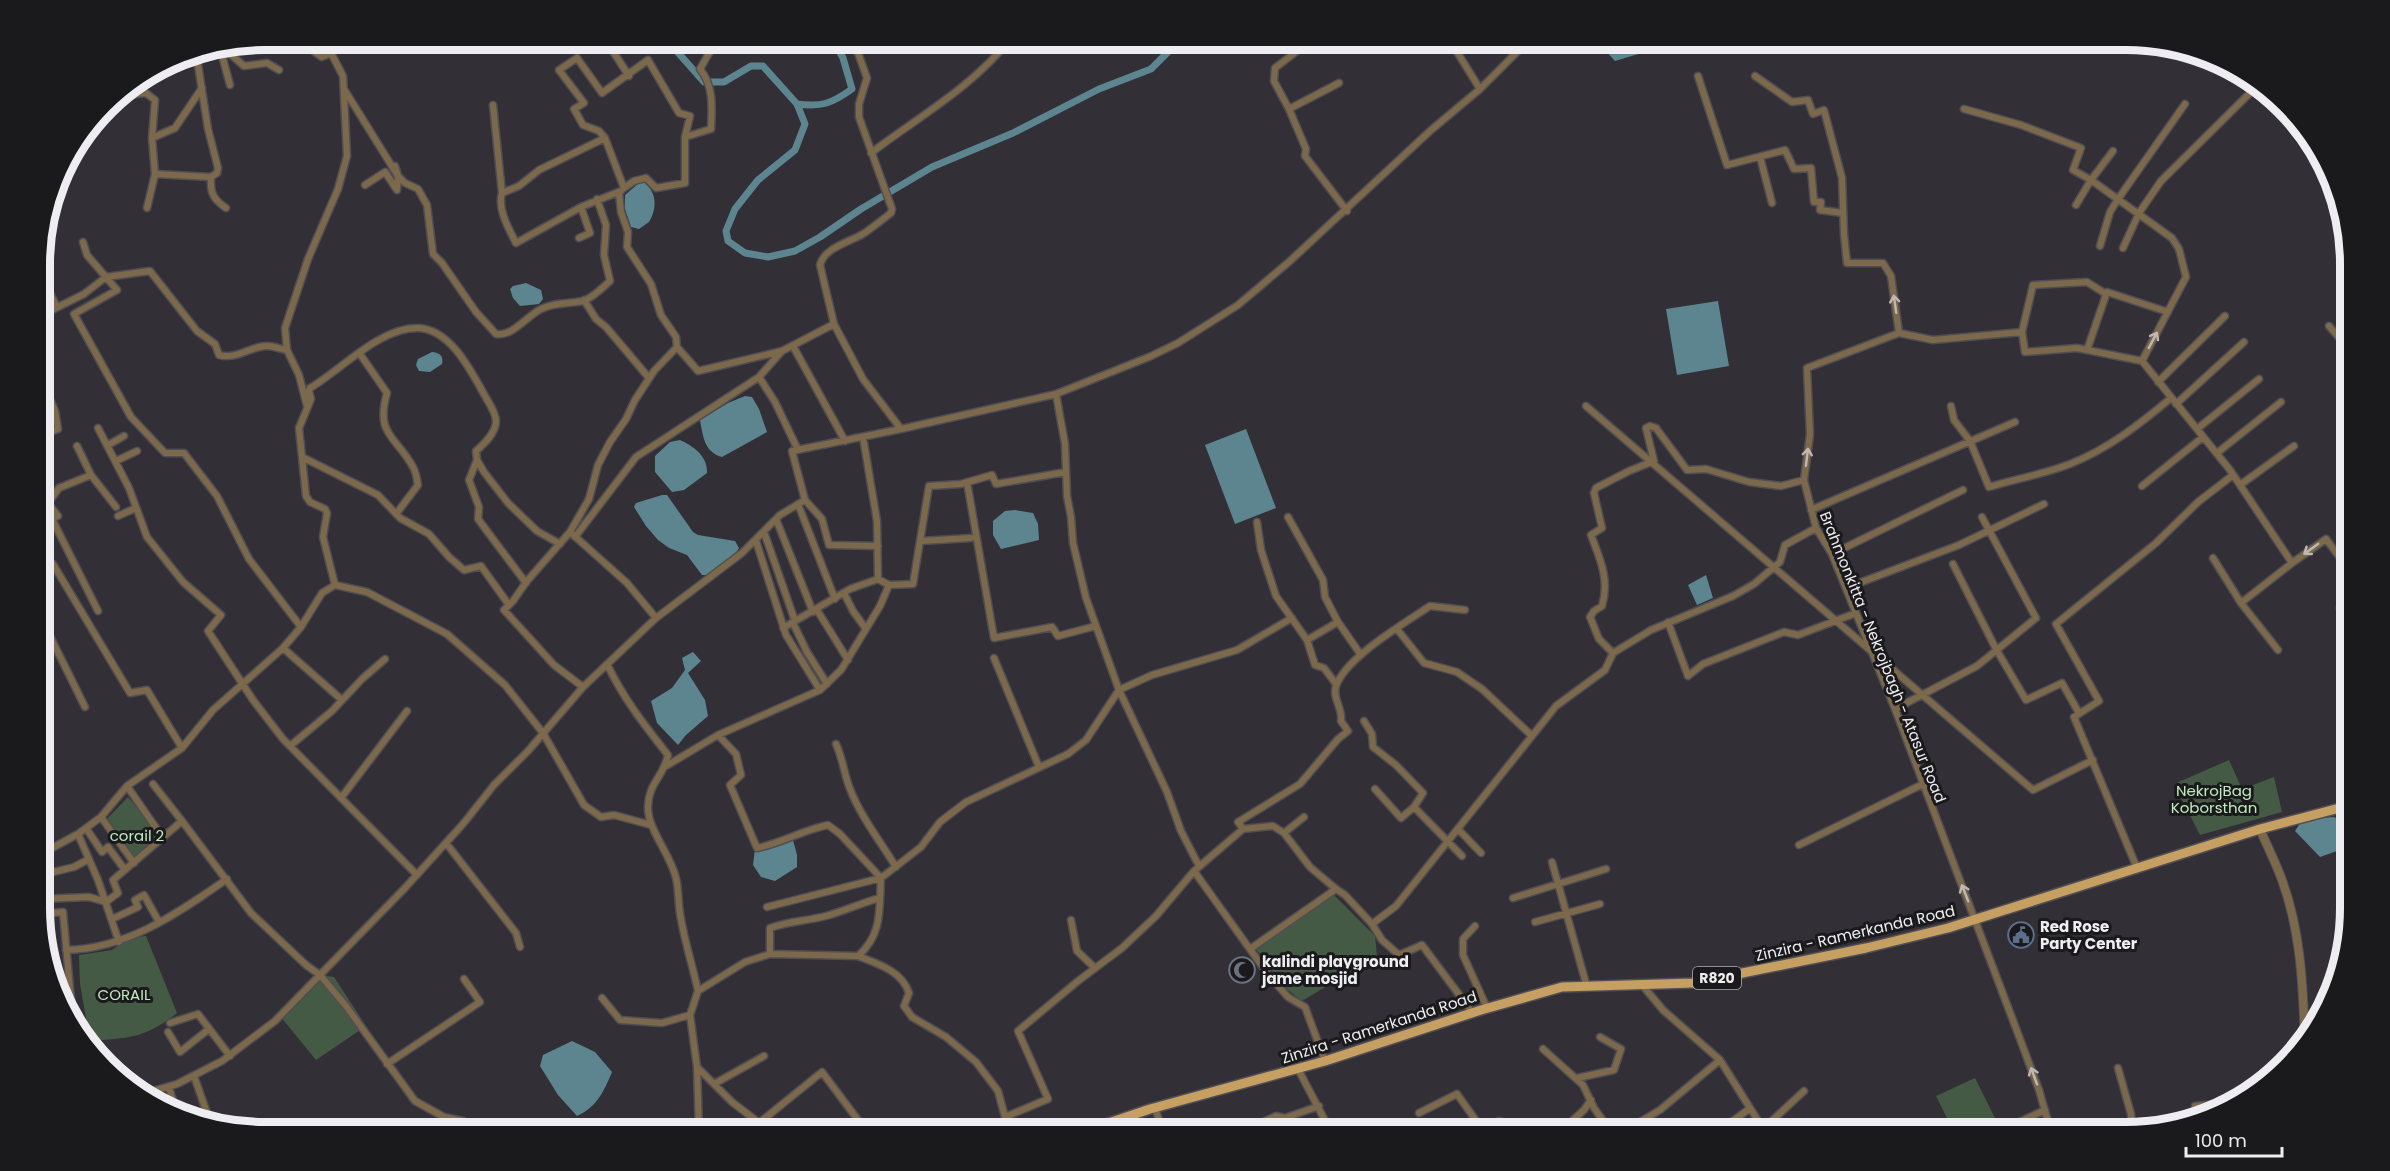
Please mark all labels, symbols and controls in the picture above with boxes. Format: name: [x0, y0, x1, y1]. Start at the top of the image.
one-way arrow: [1889, 294, 1900, 314]
one-way arrow: [2148, 331, 2159, 349]
one-way arrow: [1801, 447, 1812, 467]
street label: Brahmonkitta - Nekrojbagh - Atasur Road: [1815, 508, 1951, 806]
one-way arrow: [2303, 543, 2319, 555]
park label: NekrojBag Koborsthan: [2171, 780, 2257, 818]
park label: corail 2: [110, 825, 164, 846]
one-way arrow: [1959, 885, 1970, 903]
street label: Zinzira - Ramerkanda Road: [1753, 900, 1957, 966]
place label: Red Rose Party Center: [2040, 916, 2138, 954]
public building icon: Red Rose Party Center: [2006, 920, 2036, 950]
place label: kalindi playground jame mosjid: [1261, 951, 1409, 989]
mosque icon: kalindi playground jame mosjid: [1227, 955, 1257, 985]
road number: R820: [1693, 967, 1741, 989]
park label: CORAIL: [98, 984, 151, 1005]
street label: Zinzira - Ramerkanda Road: [1279, 985, 1479, 1069]
one-way arrow: [2027, 1067, 2038, 1086]
scale bar: [2186, 1120, 2282, 1158]
text: 100 m: [2195, 1128, 2247, 1153]

